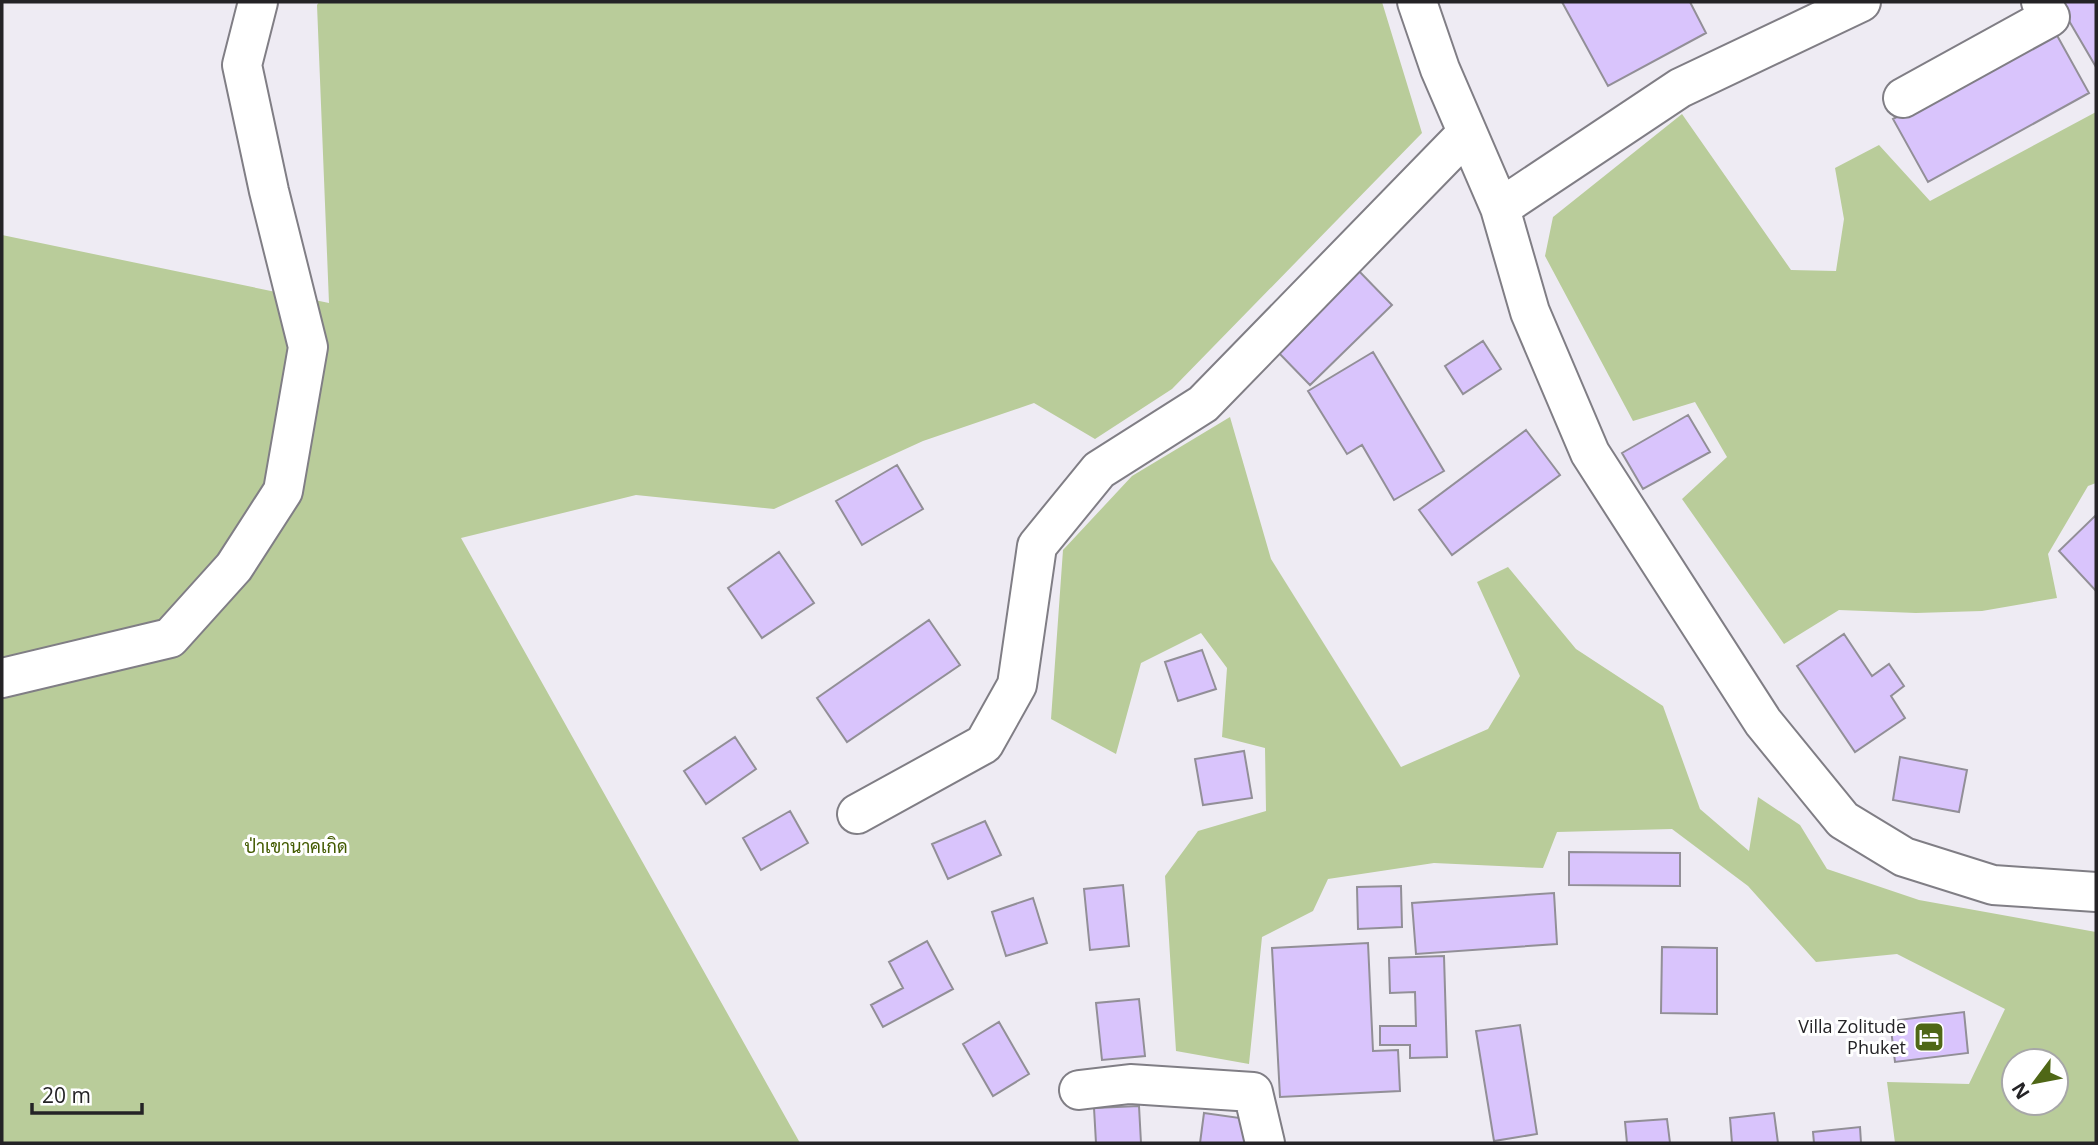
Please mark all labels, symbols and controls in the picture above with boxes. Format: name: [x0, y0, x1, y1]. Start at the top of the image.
park label: ป่าเขานาคเกิด: [244, 834, 348, 858]
place label: Villa Zolitude Phuket: [1798, 1014, 1906, 1059]
hotel icon: Villa Zolitude Phuket: [1912, 1020, 1946, 1054]
north arrow: [2000, 1047, 2070, 1117]
scale bar: [32, 1072, 142, 1116]
text: N: [2005, 1078, 2036, 1104]
text: 20 m: [42, 1081, 91, 1109]

